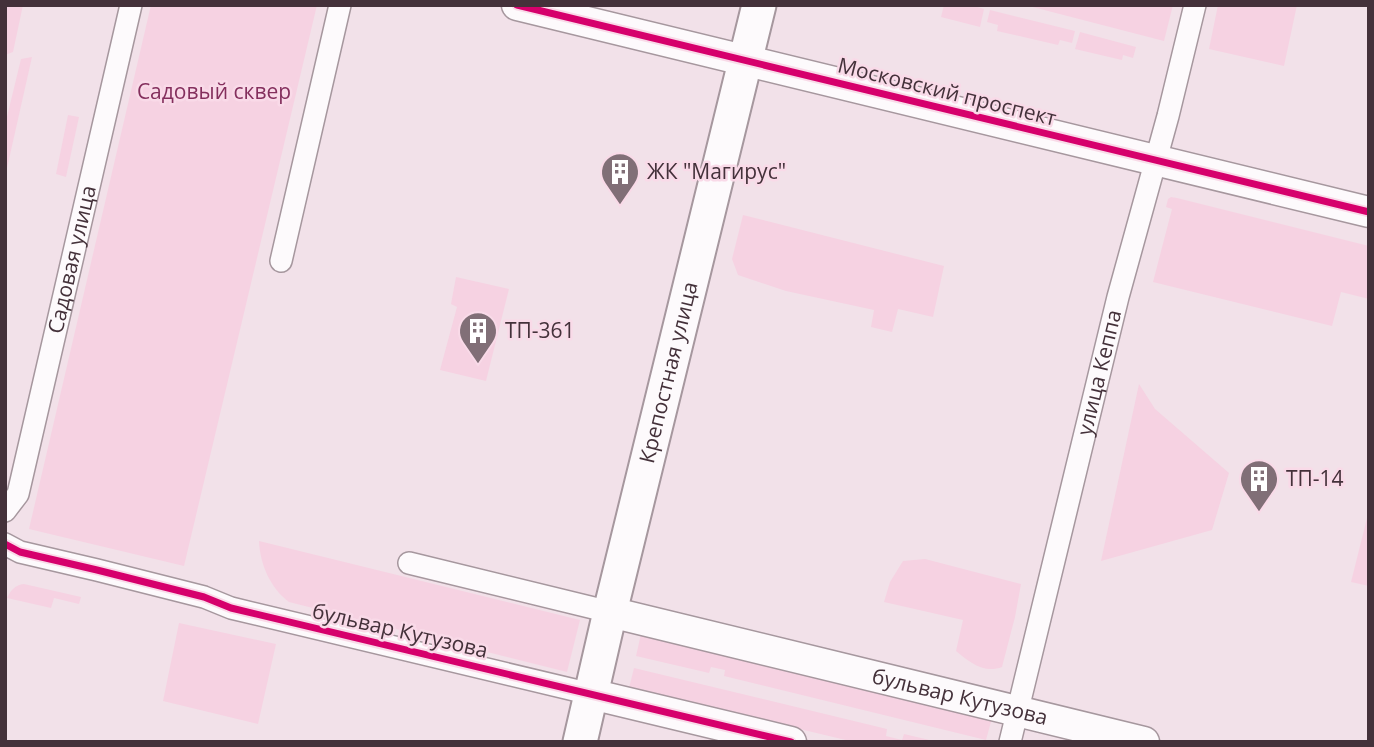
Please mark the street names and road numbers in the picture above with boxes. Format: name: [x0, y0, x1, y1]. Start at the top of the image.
street label: Московский проспект: [835, 50, 1060, 132]
street label: Садовая улица: [41, 183, 102, 336]
street label: Крепостная улица: [632, 279, 704, 466]
street label: улица Кеппа: [1070, 307, 1127, 438]
street label: бульвар Кутузова: [310, 596, 491, 664]
street label: бульвар Кутузова: [869, 661, 1051, 731]

